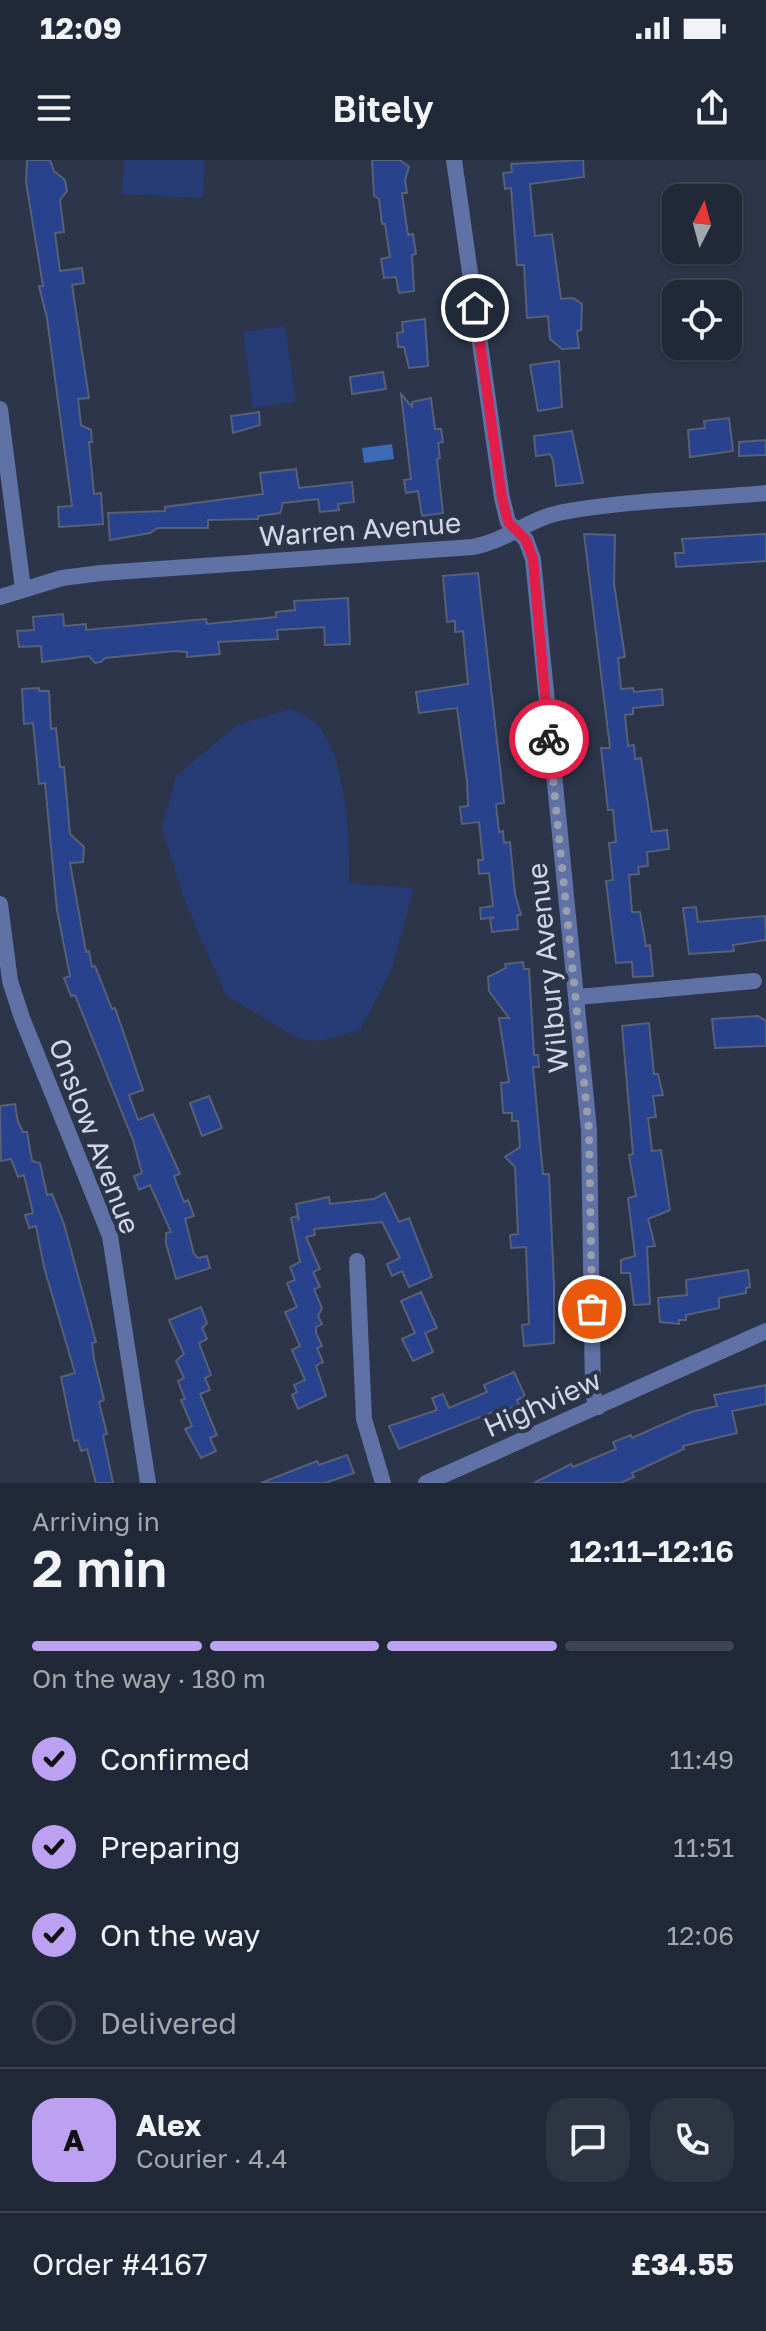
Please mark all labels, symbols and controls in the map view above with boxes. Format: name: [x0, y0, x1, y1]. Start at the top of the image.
text: 12:09: [40, 10, 122, 46]
icon: menu: [32, 86, 76, 130]
icon: share: [690, 86, 734, 130]
text: Bitely: [332, 87, 434, 130]
north arrow: [662, 184, 742, 264]
map controls: [662, 184, 742, 360]
pin: [441, 274, 509, 342]
button: locate: [662, 280, 742, 360]
icon: home: [453, 286, 497, 330]
street label: Warren Avenue: [258, 505, 462, 553]
courier: [509, 699, 589, 779]
icon: bike: [527, 717, 571, 761]
street label: Wilbury Avenue: [520, 861, 574, 1075]
street label: Onslow Avenue: [43, 1034, 147, 1238]
pin: [558, 1275, 626, 1343]
icon: bag: [570, 1287, 614, 1331]
street label: Highview: [478, 1363, 606, 1443]
text: Arriving in: [32, 1506, 160, 1537]
text: 12:11–12:16: [569, 1533, 734, 1569]
text: 2 min: [32, 1536, 167, 1598]
text: On the way · 180 m: [32, 1663, 266, 1694]
icon: check: [32, 1737, 76, 1781]
text: Confirmed: [100, 1741, 250, 1777]
text: 11:49: [669, 1744, 734, 1775]
icon: check: [32, 1825, 76, 1869]
text: Preparing: [100, 1829, 241, 1865]
text: 11:51: [673, 1832, 734, 1863]
icon: check: [32, 1913, 76, 1957]
text: On the way: [100, 1917, 260, 1953]
text: 12:06: [667, 1920, 734, 1951]
text: Delivered: [100, 2005, 237, 2041]
button: chat: [546, 2098, 630, 2182]
button: phone: [650, 2098, 734, 2182]
text: Alex: [136, 2107, 201, 2143]
text: A: [63, 2122, 85, 2158]
text: Courier · 4.4: [136, 2143, 288, 2174]
text: Order #4167: [32, 2246, 208, 2282]
text: £34.55: [631, 2246, 734, 2282]

